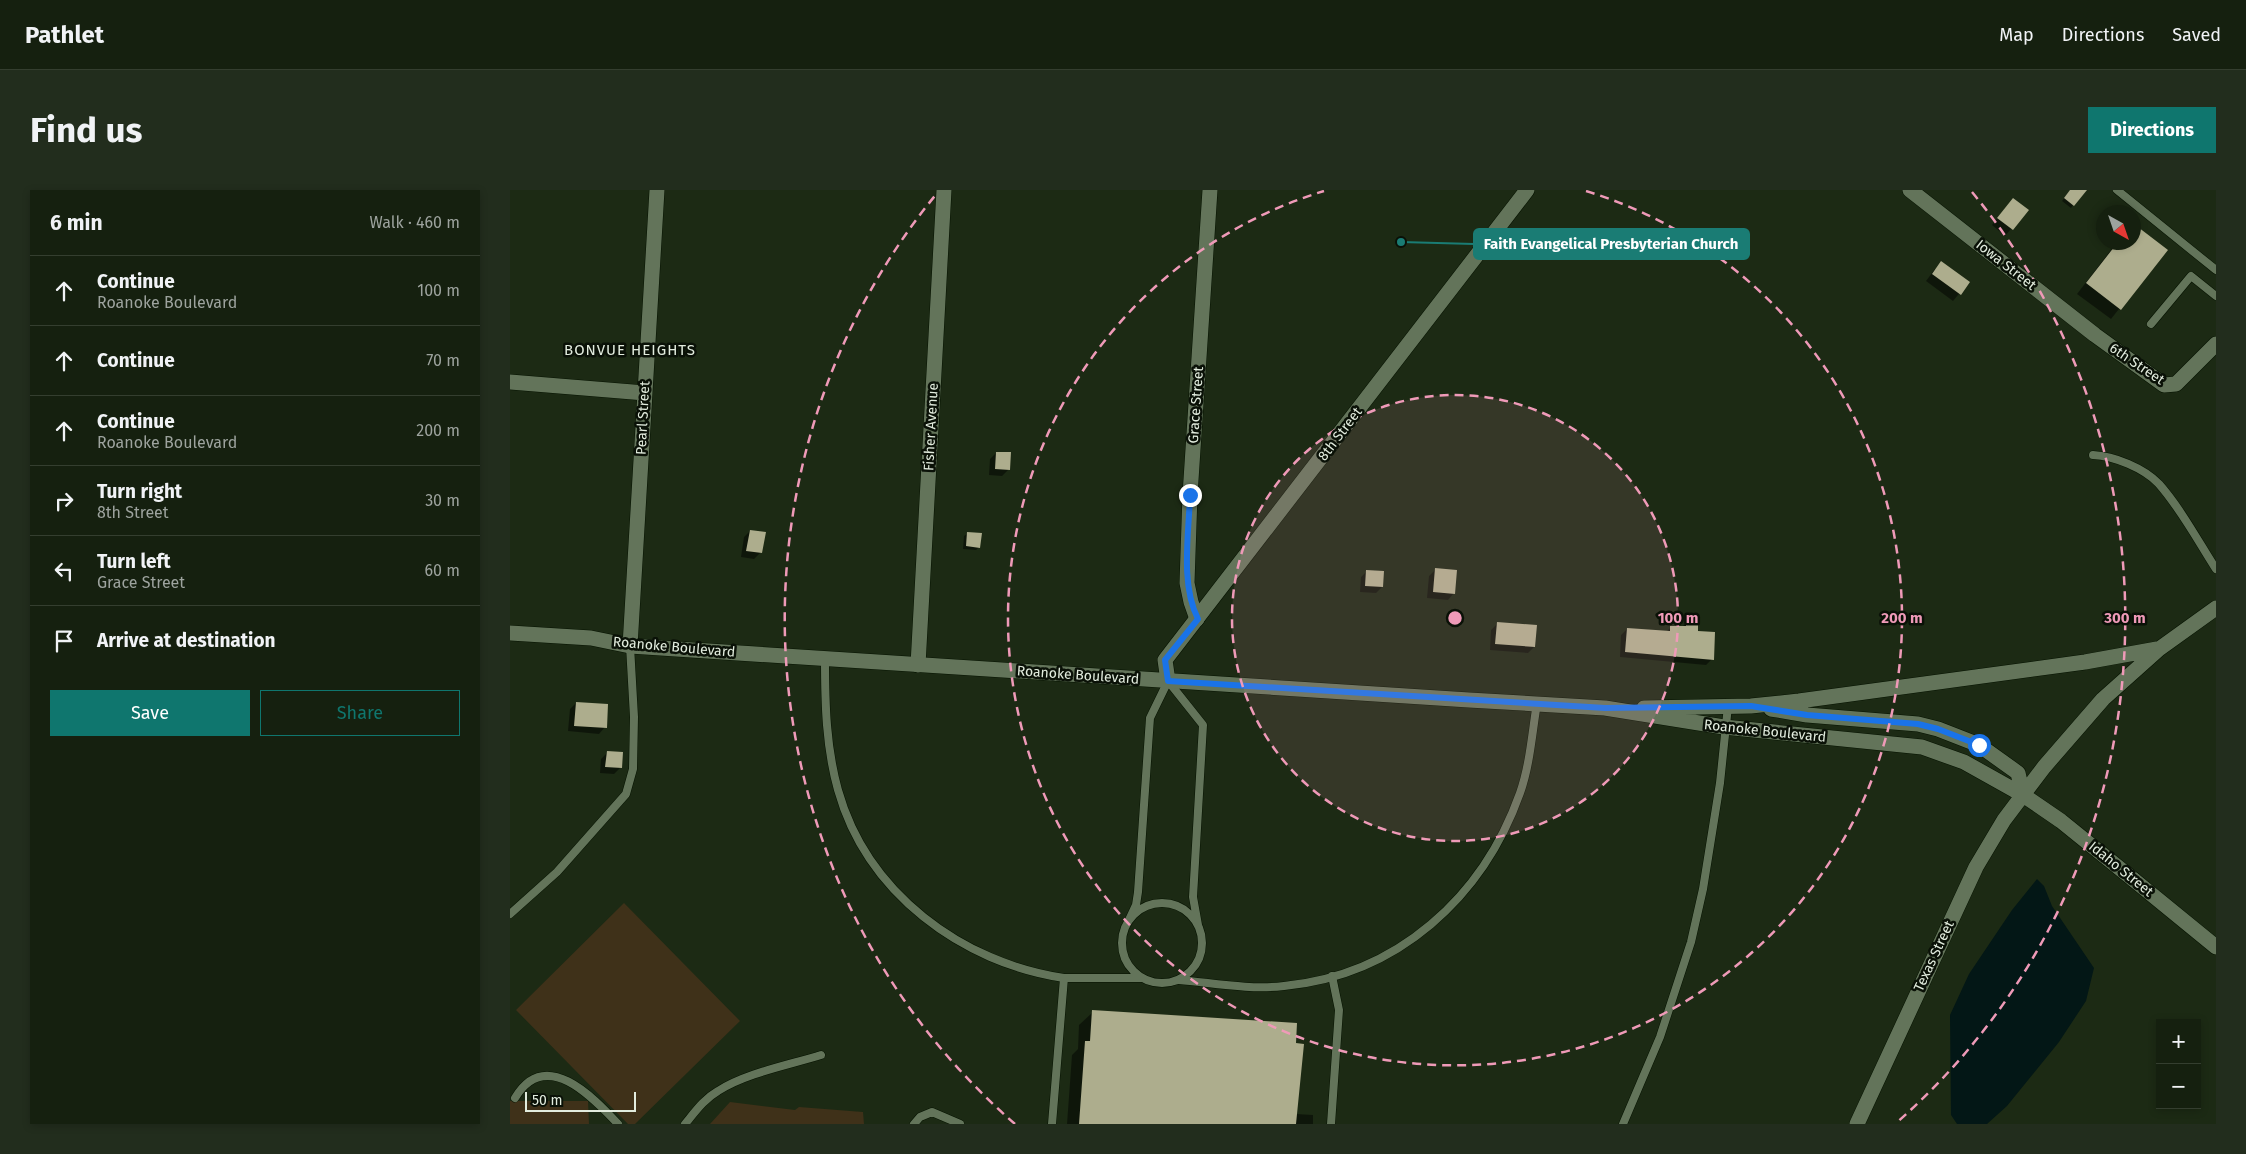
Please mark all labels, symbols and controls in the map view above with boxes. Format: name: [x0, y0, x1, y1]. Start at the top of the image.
text: Pathlet: [25, 21, 104, 49]
text: Map: [1999, 24, 2034, 46]
text: Directions: [2062, 24, 2144, 46]
text: Saved: [2172, 24, 2221, 46]
button: Directions: [2088, 107, 2216, 153]
text: Find us: [30, 109, 142, 151]
north arrow: [2096, 205, 2141, 250]
text: 6 min: [50, 210, 103, 236]
text: Walk · 460 m: [370, 213, 460, 232]
callout: Faith Evangelical Presbyterian Church: [1474, 229, 1749, 259]
text: Faith Evangelical Presbyterian Church: [1484, 235, 1738, 253]
street label: Iowa Street: [1973, 236, 2040, 294]
text: Continue: [97, 270, 175, 293]
icon: ahead: [50, 277, 78, 305]
text: 100 m: [417, 281, 460, 300]
text: Roanoke Boulevard: [97, 293, 237, 312]
street label: 6th Street: [2106, 340, 2168, 389]
district label: BONVUE HEIGHTS: [564, 341, 696, 359]
icon: ahead: [50, 347, 78, 375]
text: Continue: [97, 349, 175, 372]
text: 70 m: [426, 351, 460, 370]
street label: Grace Street: [1185, 365, 1207, 444]
street label: Pearl Street: [633, 380, 653, 455]
street label: Fisher Avenue: [920, 382, 942, 472]
street label: 8th Street: [1314, 403, 1366, 464]
text: Continue: [97, 410, 175, 433]
icon: ahead: [50, 417, 78, 445]
text: 200 m: [416, 421, 460, 440]
text: Roanoke Boulevard: [97, 433, 237, 452]
text: Turn right: [97, 480, 182, 503]
route end: [1179, 484, 1202, 507]
icon: right: [50, 487, 78, 515]
text: 30 m: [425, 491, 460, 510]
text: 8th Street: [97, 503, 169, 522]
text: Turn left: [97, 550, 171, 573]
icon: left: [50, 557, 78, 585]
text: 60 m: [425, 561, 460, 580]
text: Grace Street: [97, 573, 185, 592]
centre of rings: [1446, 609, 1464, 627]
text: 100 m: [1658, 609, 1698, 627]
text: 200 m: [1881, 609, 1923, 627]
text: 300 m: [2103, 609, 2146, 627]
icon: arrive: [50, 627, 78, 655]
text: Arrive at destination: [97, 629, 276, 652]
street label: Roanoke Boulevard: [612, 633, 736, 661]
street label: Roanoke Boulevard: [1016, 662, 1140, 688]
button: Save: [50, 690, 250, 736]
button: Share: [260, 690, 460, 736]
street label: Roanoke Boulevard: [1703, 716, 1827, 746]
route start: [1968, 734, 1991, 757]
street label: Idaho Street: [2085, 838, 2157, 901]
street label: Texas Street: [1910, 917, 1958, 994]
map controls: [2156, 1019, 2201, 1109]
button: +: [2156, 1019, 2201, 1064]
button: −: [2156, 1064, 2201, 1109]
scale bar: [525, 1089, 636, 1112]
text: 50 m: [532, 1092, 563, 1109]

